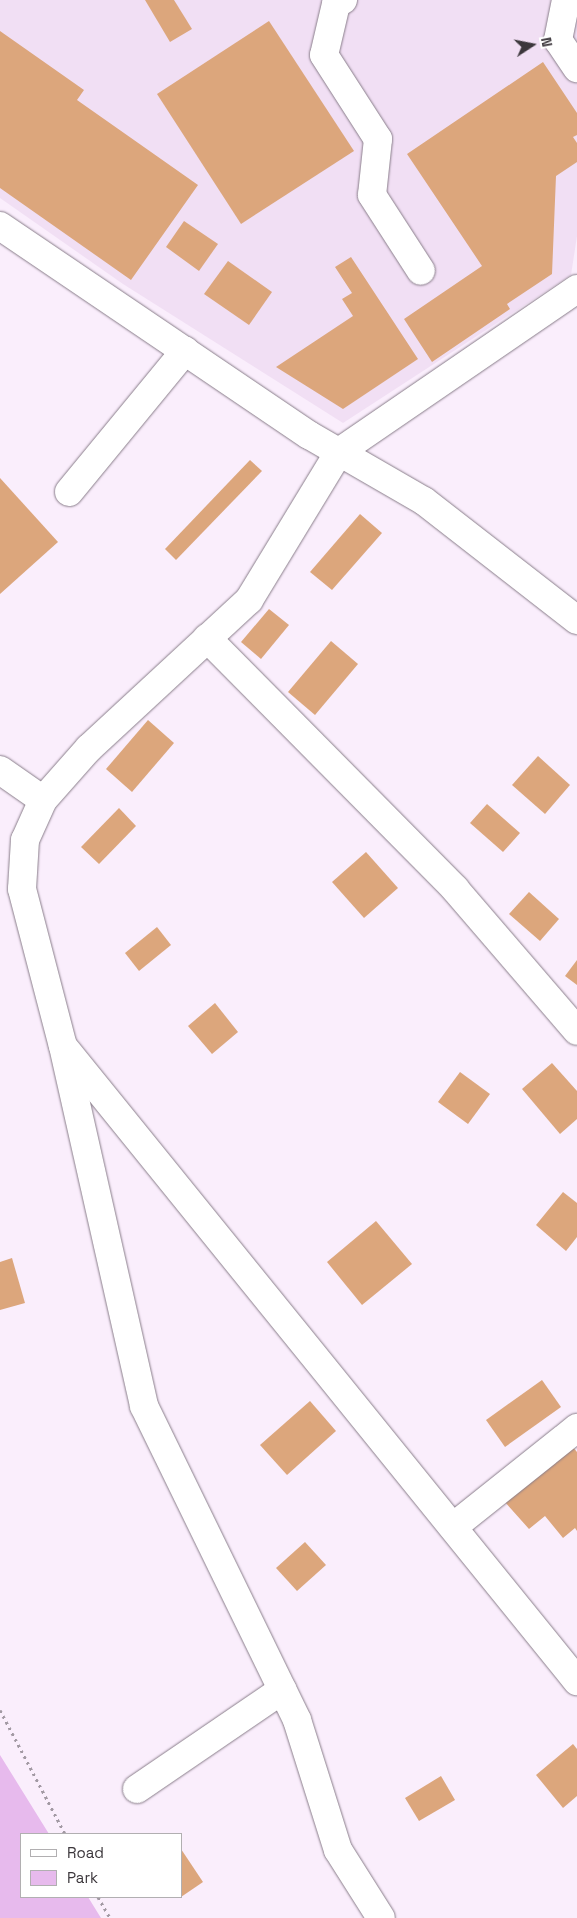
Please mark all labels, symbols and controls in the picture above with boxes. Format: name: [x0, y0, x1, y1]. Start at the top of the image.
north arrow: [507, 20, 557, 70]
text: N: [537, 36, 556, 48]
legend: [20, 1833, 182, 1898]
text: Road: [67, 1843, 104, 1862]
text: Park: [67, 1868, 98, 1887]

